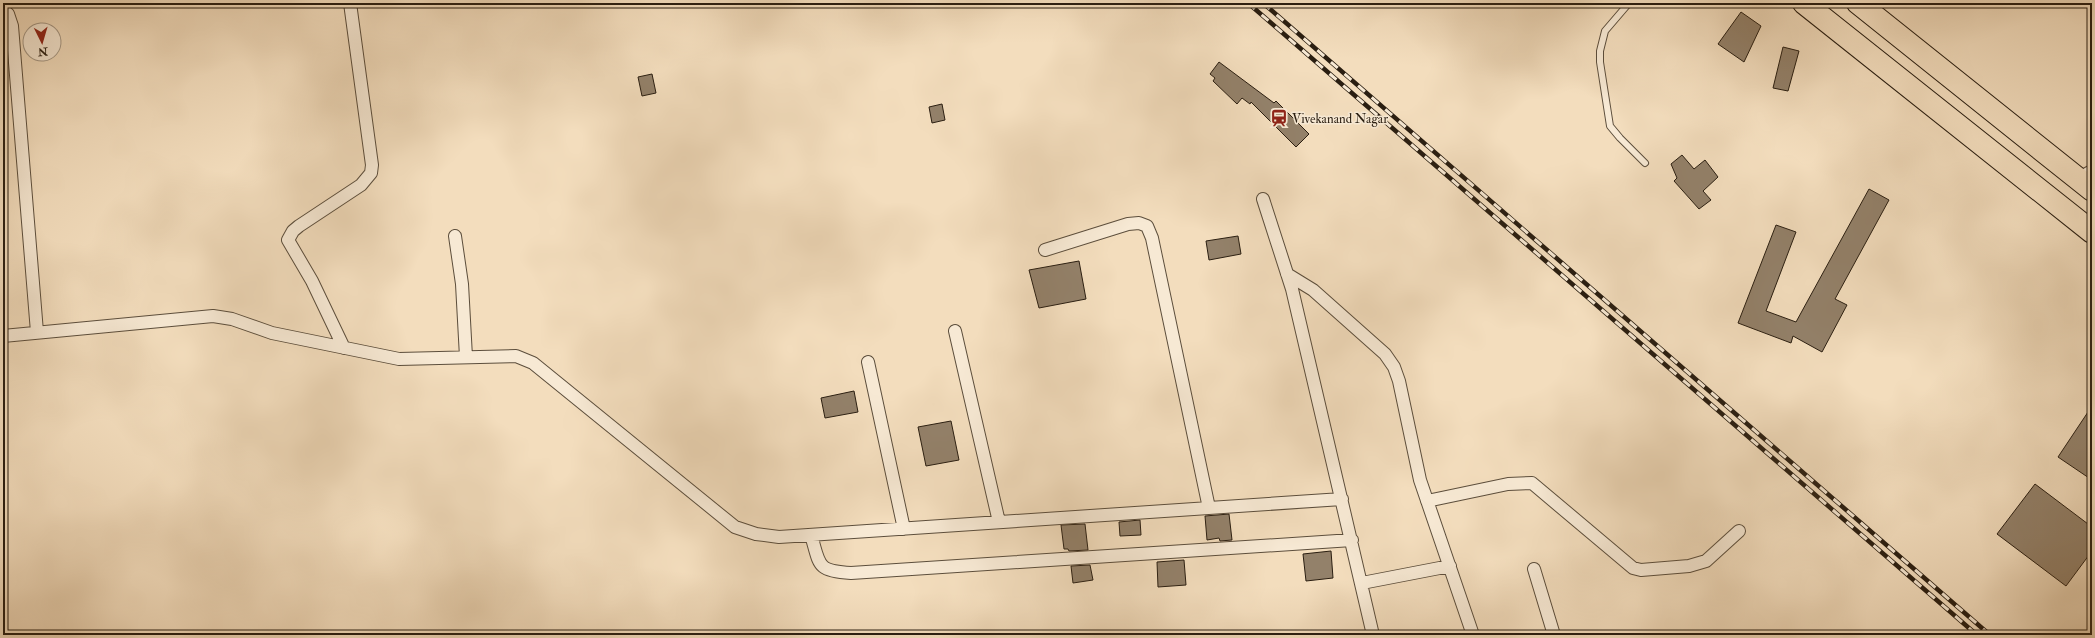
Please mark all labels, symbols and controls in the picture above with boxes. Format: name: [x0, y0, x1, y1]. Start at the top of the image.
north arrow: [22, 22, 62, 62]
text: N: [36, 44, 49, 58]
station icon: Vivekanand Nagar: [1269, 108, 1289, 128]
place label: Vivekanand Nagar: [1292, 111, 1388, 127]

